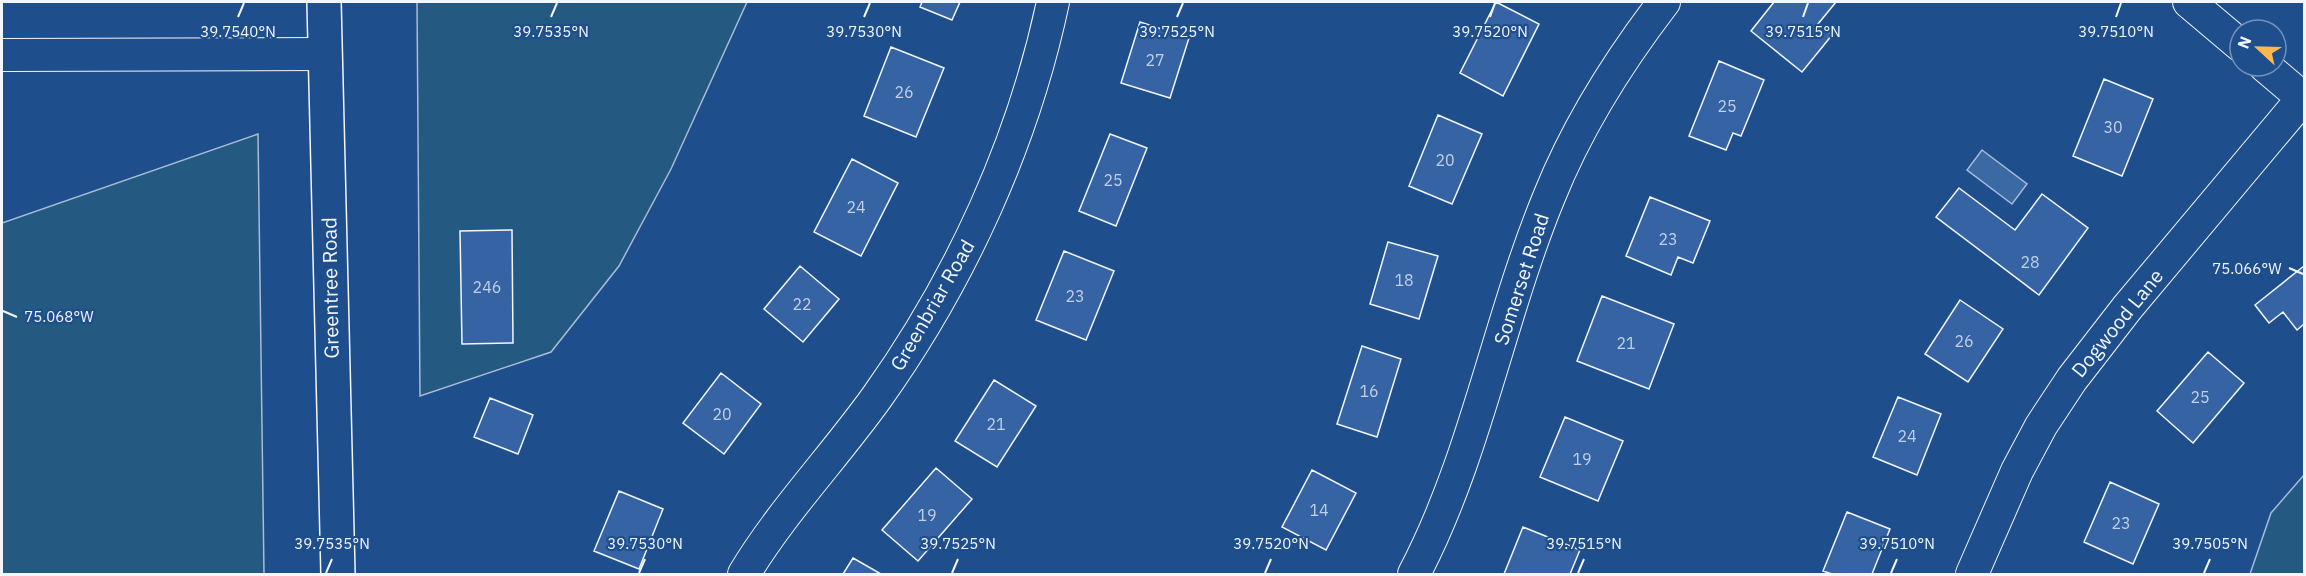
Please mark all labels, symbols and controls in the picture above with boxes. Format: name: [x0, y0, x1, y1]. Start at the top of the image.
north arrow: [2228, 18, 2288, 78]
text: 39.7540°N: [200, 22, 276, 41]
text: 39.7535°N: [513, 22, 589, 41]
text: 39.7530°N: [826, 22, 902, 41]
text: 39.7525°N: [1139, 22, 1215, 41]
text: 39.7520°N: [1452, 22, 1528, 41]
text: 39.7515°N: [1765, 22, 1841, 41]
text: 39.7510°N: [2078, 22, 2154, 41]
text: N: [2233, 33, 2256, 52]
house number: 27: [1145, 50, 1165, 70]
house number: 26: [894, 82, 914, 102]
house number: 25: [1717, 96, 1737, 116]
house number: 30: [2103, 117, 2123, 137]
house number: 20: [1435, 150, 1455, 170]
house number: 25: [1103, 170, 1123, 190]
house number: 24: [846, 197, 866, 217]
street label: Somerset Road: [1487, 210, 1555, 348]
street label: Greentree Road: [315, 217, 345, 359]
house number: 23: [1658, 229, 1678, 249]
street label: Greenbriar Road: [884, 235, 980, 375]
house number: 28: [2020, 252, 2040, 272]
text: 75.066°W: [2212, 259, 2282, 278]
street label: Dogwood Lane: [2065, 263, 2169, 383]
house number: 18: [1394, 270, 1414, 290]
house number: 246: [473, 277, 501, 297]
house number: 23: [1065, 286, 1085, 306]
house number: 22: [792, 294, 812, 314]
text: 75.068°W: [24, 307, 94, 326]
house number: 26: [1954, 331, 1974, 351]
house number: 21: [1616, 333, 1636, 353]
house number: 16: [1359, 381, 1379, 401]
house number: 25: [2190, 387, 2210, 407]
house number: 20: [712, 404, 732, 424]
house number: 21: [986, 414, 1006, 434]
house number: 24: [1897, 426, 1917, 446]
house number: 19: [1572, 449, 1592, 469]
house number: 14: [1309, 500, 1329, 520]
house number: 19: [917, 505, 937, 525]
house number: 23: [2111, 513, 2131, 533]
text: 39.7535°N: [294, 534, 370, 553]
text: 39.7530°N: [607, 534, 683, 553]
text: 39.7525°N: [920, 534, 996, 553]
text: 39.7520°N: [1233, 534, 1309, 553]
text: 39.7515°N: [1546, 534, 1622, 553]
text: 39.7510°N: [1859, 534, 1935, 553]
text: 39.7505°N: [2172, 534, 2248, 553]

